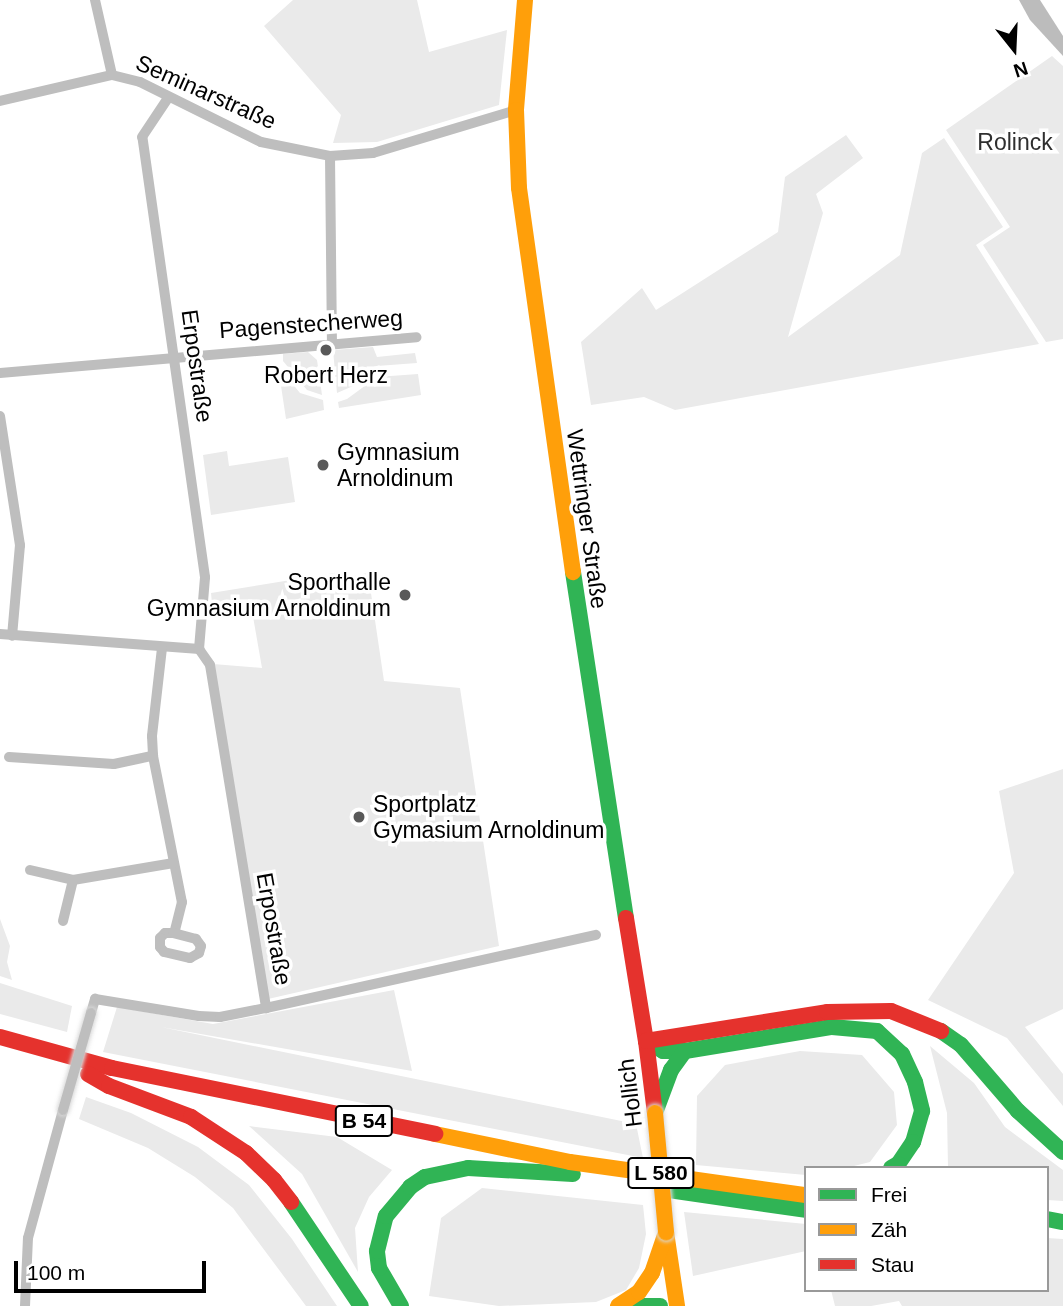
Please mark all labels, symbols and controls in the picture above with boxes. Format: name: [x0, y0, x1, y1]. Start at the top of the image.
north arrow: [979, 14, 1049, 84]
street label: Seminarstraße: [131, 49, 281, 135]
text: N: [1011, 57, 1030, 82]
park label: Rolinck: [977, 128, 1053, 156]
street label: Pagenstecherweg: [218, 304, 404, 344]
street label: Erpostraße: [175, 308, 219, 424]
marker: Robert Herz: [318, 342, 334, 358]
place label: Robert Herz: [264, 361, 388, 389]
street label: Wettringer Straße: [561, 427, 613, 611]
place label: Gymnasium Arnoldinum: [337, 438, 460, 492]
marker: Gymnasium Arnoldinum: [315, 457, 331, 473]
place label: Sporthalle Gymnasium Arnoldinum: [146, 568, 391, 622]
marker: Sporthalle Gymnasium Arnoldinum: [397, 587, 413, 603]
place label: Sportplatz Gymasium Arnoldinum: [373, 790, 606, 844]
marker: Sportplatz Gymasium Arnoldinum: [351, 809, 367, 825]
street label: Erpostraße: [251, 871, 297, 987]
street label: Hollich: [612, 1057, 648, 1129]
road number: B 54: [334, 1104, 394, 1138]
road number: L 580: [626, 1156, 696, 1190]
legend: [804, 1166, 1049, 1292]
text: Frei: [871, 1183, 907, 1206]
text: Zäh: [871, 1218, 907, 1241]
scale bar: [18, 1246, 210, 1290]
text: Stau: [871, 1253, 914, 1276]
text: 100 m: [27, 1261, 85, 1284]

